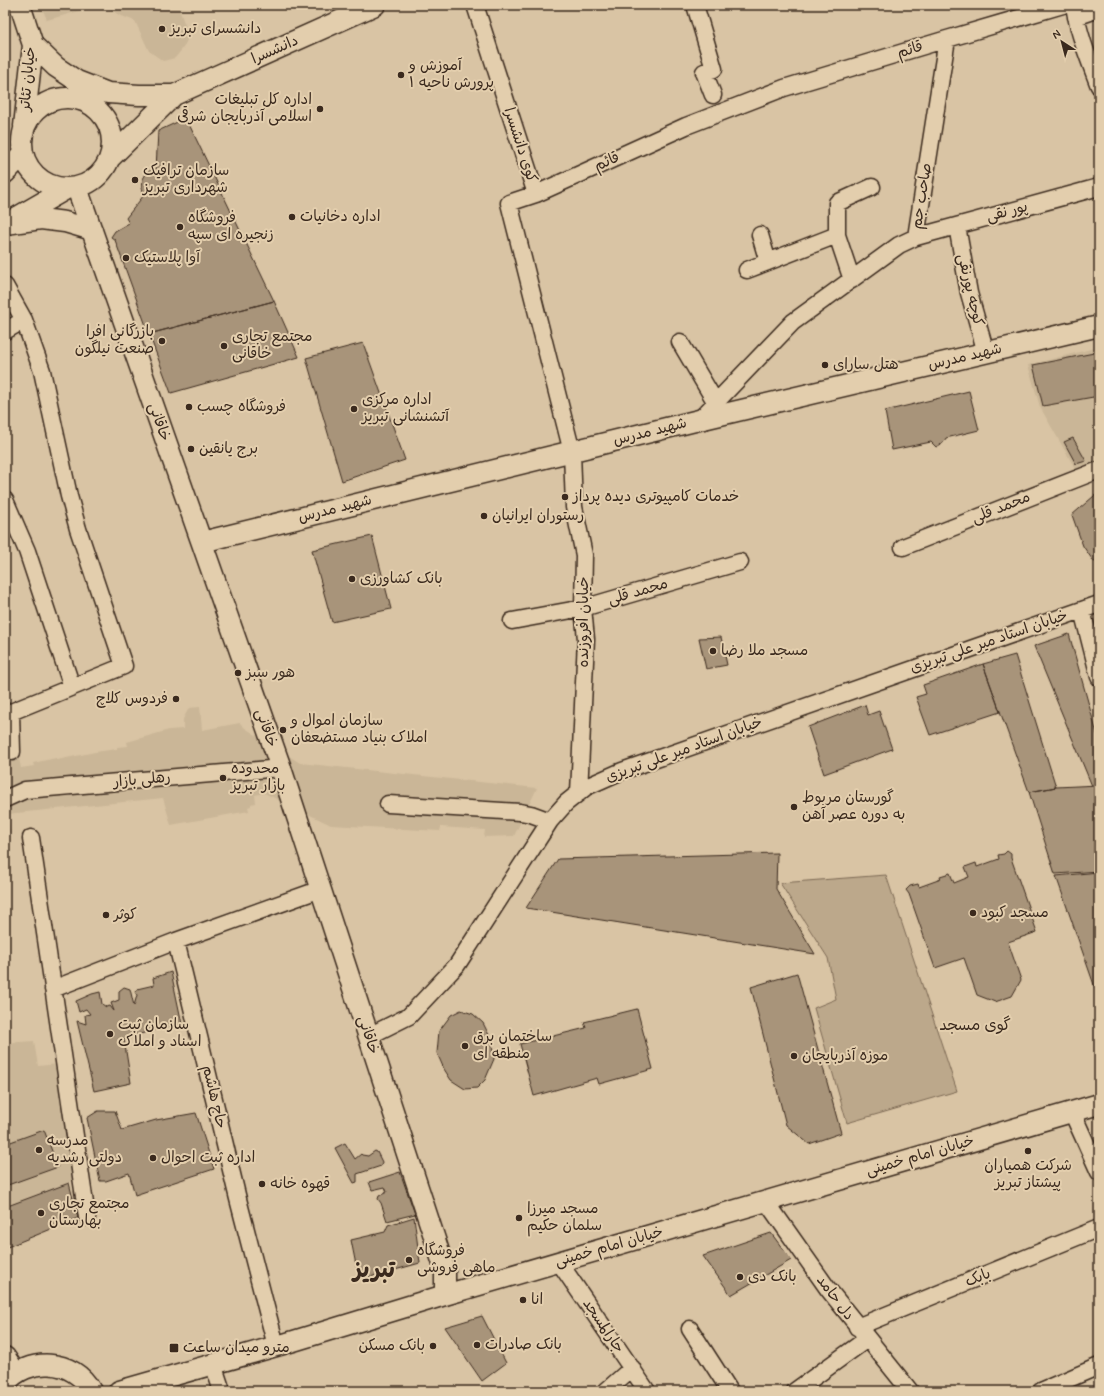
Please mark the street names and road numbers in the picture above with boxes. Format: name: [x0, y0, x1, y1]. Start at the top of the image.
street label: دانشسرا: [248, 31, 302, 69]
street label: قائم: [895, 37, 926, 64]
street label: خیابان تئاتر: [15, 46, 41, 114]
street label: کوی دانشسرا: [498, 105, 542, 185]
street label: قائم: [591, 148, 623, 177]
street label: صاحب جم: [907, 162, 938, 231]
street label: پور نقی: [984, 197, 1030, 227]
street label: کوچه پورنقی: [952, 252, 988, 328]
street label: شهید مدرس: [926, 339, 1004, 375]
street label: خاقانی: [143, 400, 175, 444]
street label: شهید مدرس: [611, 413, 689, 451]
street label: محمد قلی: [969, 487, 1033, 529]
street label: شهید مدرس: [296, 490, 374, 528]
street label: محمد قلی: [606, 574, 670, 610]
street label: خیابان افروزنده: [574, 577, 594, 667]
street label: خیابان استاد میر علی تبریزی: [908, 606, 1070, 678]
street label: خاقانی: [250, 706, 282, 750]
street label: خیابان استاد میر علی تبریزی: [603, 712, 765, 788]
street label: رهلی بازار: [111, 768, 172, 793]
street label: خاقانی: [352, 1013, 384, 1057]
street label: حاج هاشم: [196, 1063, 231, 1131]
street label: خیابان امام خمینی: [864, 1131, 976, 1181]
street label: خیابان امام خمینی: [553, 1222, 665, 1272]
street label: بابک: [962, 1264, 994, 1292]
street label: دل حامد: [811, 1271, 859, 1325]
street label: جارالمسجد: [577, 1295, 629, 1357]

